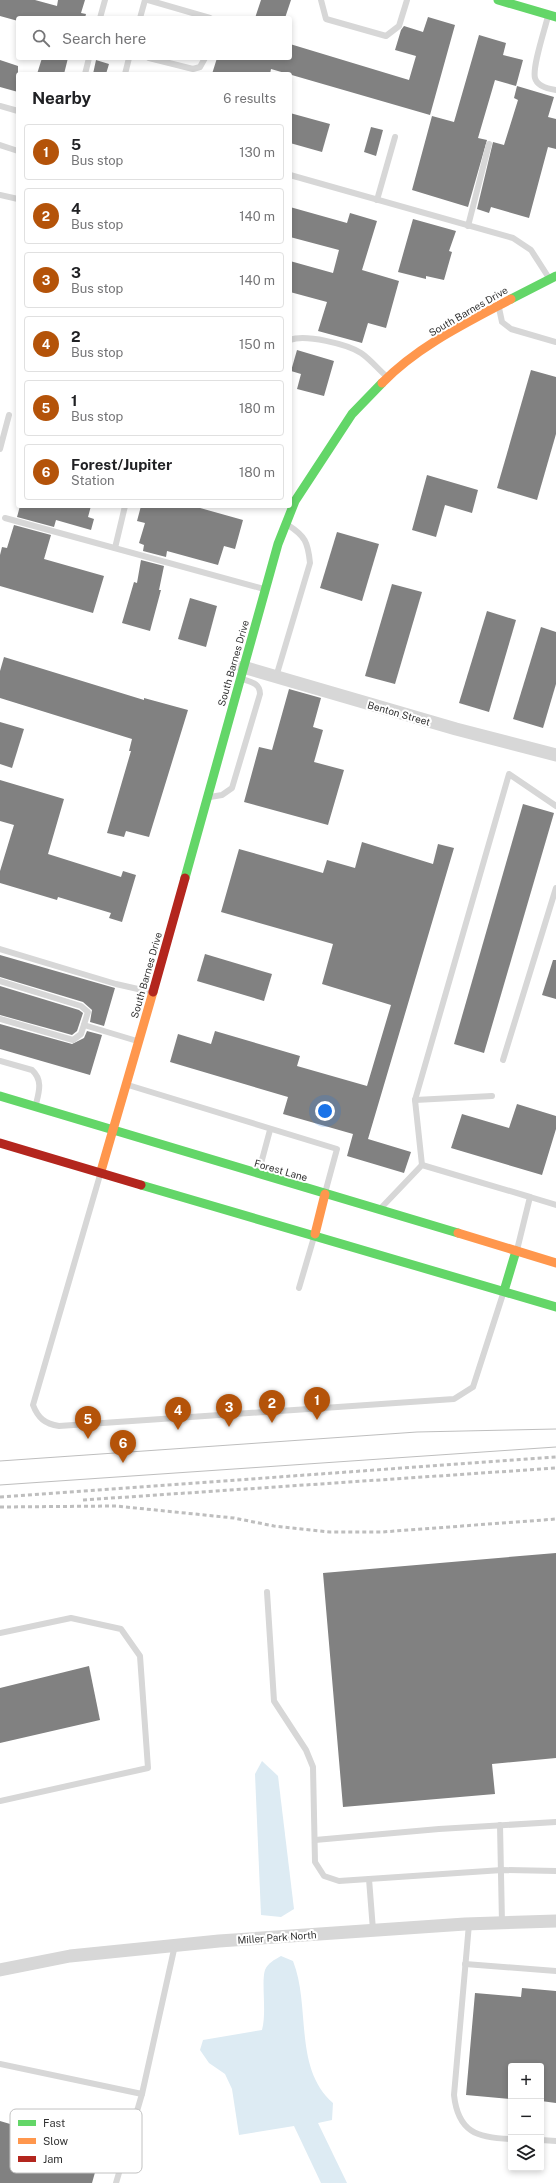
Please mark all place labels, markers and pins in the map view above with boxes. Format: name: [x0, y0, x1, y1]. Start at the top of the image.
pin: 1: [304, 1387, 330, 1420]
pin: 2: [259, 1390, 285, 1423]
pin: 3: [216, 1394, 242, 1427]
pin: 4: [165, 1397, 191, 1430]
pin: 5: [75, 1406, 101, 1439]
pin: 6: [110, 1430, 136, 1463]

